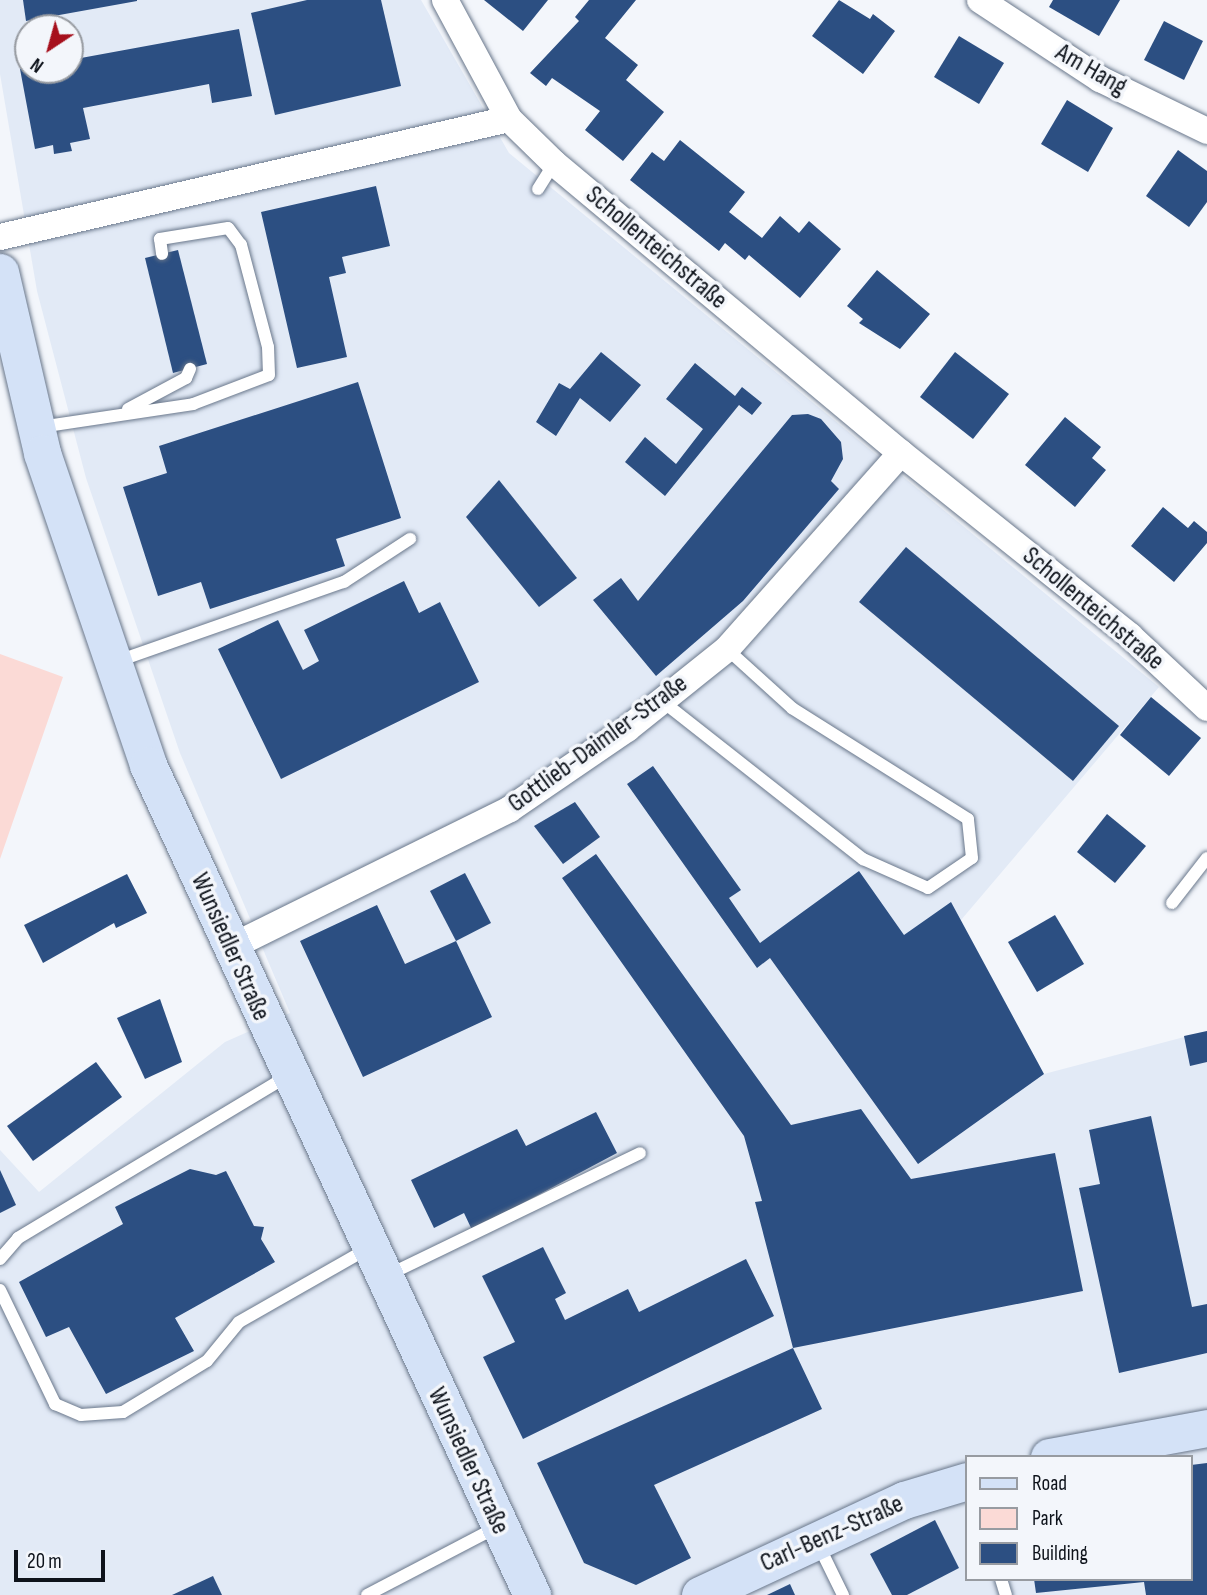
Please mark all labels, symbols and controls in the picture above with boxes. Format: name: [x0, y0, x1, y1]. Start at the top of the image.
north arrow: [14, 14, 84, 84]
street label: Am Hang: [1050, 37, 1132, 103]
text: N: [27, 52, 48, 77]
street label: Schollenteichstraße: [579, 180, 733, 316]
street label: Schollenteichstraße: [1016, 541, 1170, 677]
street label: Gottlieb-Daimler-Straße: [502, 668, 694, 820]
street label: Wunsiedler Straße: [184, 868, 276, 1026]
street label: Wunsiedler Straße: [420, 1383, 516, 1539]
legend: [965, 1455, 1193, 1581]
text: Road: [1032, 1471, 1067, 1496]
street label: Carl-Benz-Straße: [756, 1489, 908, 1579]
text: Park: [1032, 1506, 1063, 1531]
scale bar: [18, 1536, 108, 1580]
text: Building: [1032, 1541, 1088, 1566]
text: 20 m: [27, 1549, 62, 1574]

